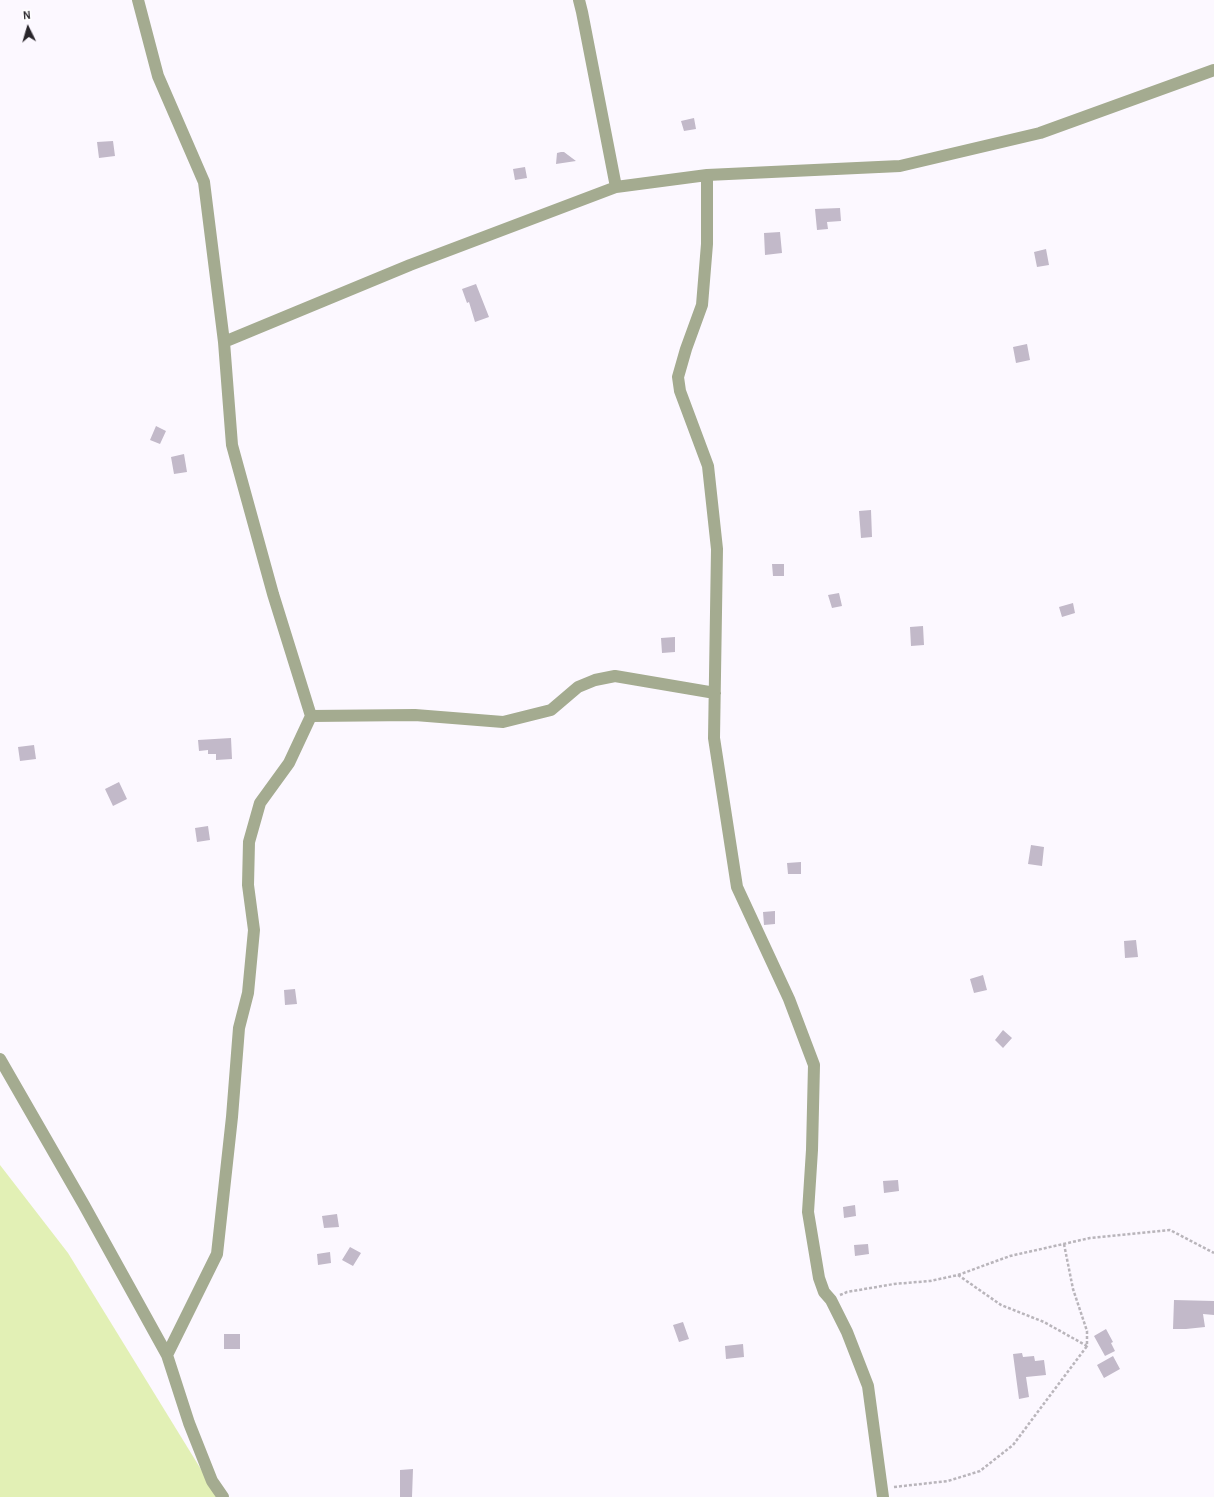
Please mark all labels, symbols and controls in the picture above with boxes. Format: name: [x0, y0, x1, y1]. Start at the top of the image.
north arrow: [8, 8, 48, 48]
text: N: [22, 9, 31, 22]

